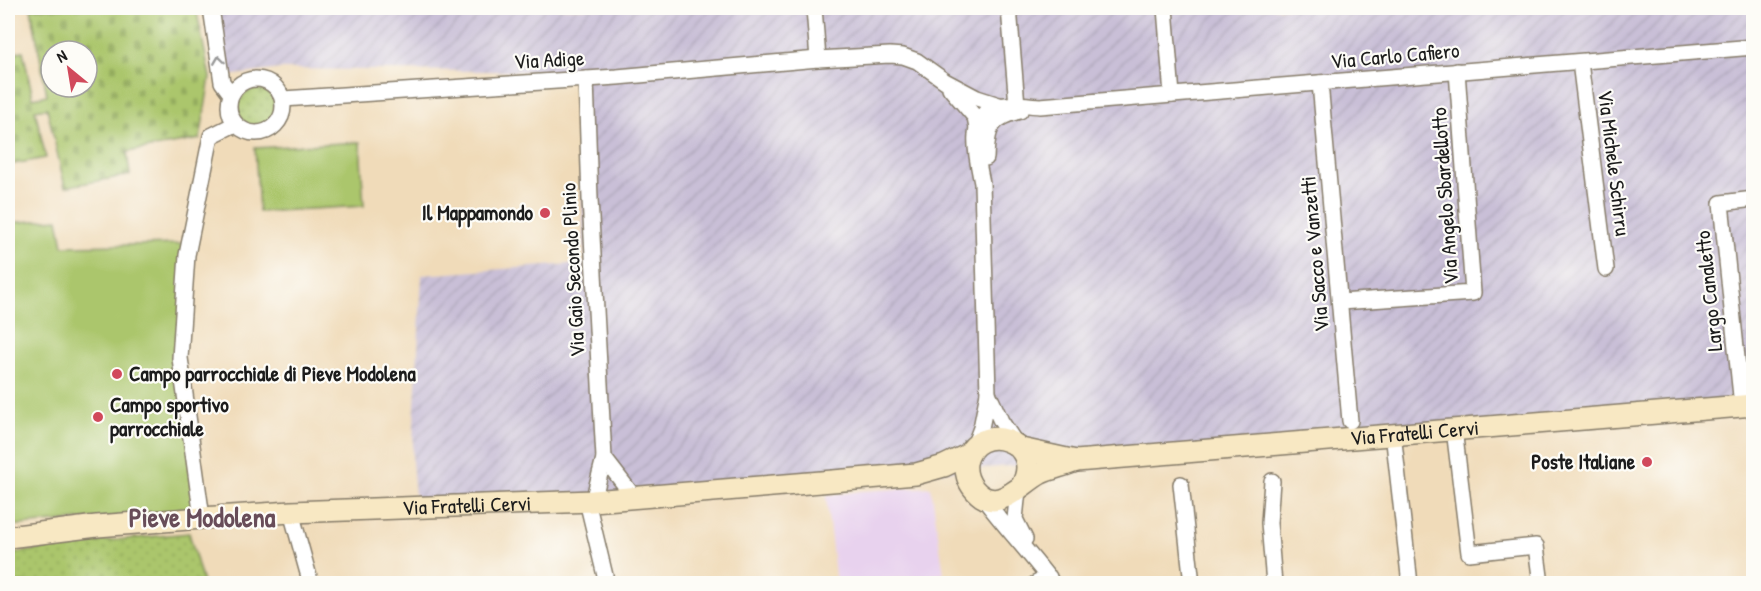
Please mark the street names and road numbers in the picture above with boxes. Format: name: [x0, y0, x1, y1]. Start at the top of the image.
street label: Via Carlo Cafiero: [1329, 35, 1461, 76]
street label: Via Adige: [513, 43, 585, 76]
street label: Via Michele Schirru: [1591, 88, 1638, 238]
street label: Via Angelo Sbardellotto: [1424, 106, 1465, 286]
street label: Via Sacco e Vanzetti: [1293, 175, 1336, 333]
street label: Via Gaio Secondo Plinio: [553, 182, 592, 358]
street label: Largo Canaletto: [1688, 229, 1729, 353]
street label: Via Fratelli Cervi: [1349, 413, 1480, 452]
street label: Via Fratelli Cervi: [402, 488, 532, 522]

